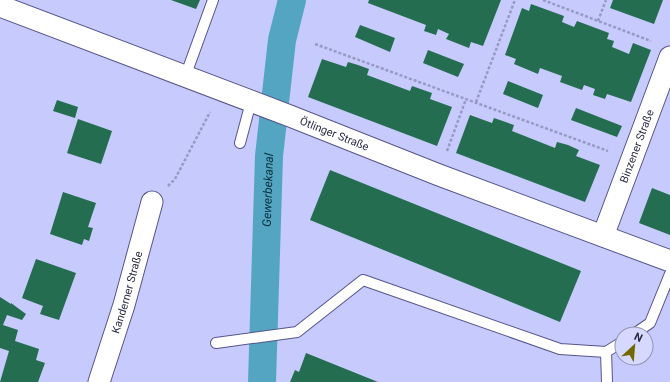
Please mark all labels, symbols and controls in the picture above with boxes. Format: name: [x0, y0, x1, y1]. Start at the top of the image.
street label: Binzener Straße: [617, 107, 656, 185]
street label: Ötlinger Straße: [298, 114, 371, 153]
water label: Gewerbekanal: [260, 152, 276, 227]
street label: Kanderner Straße: [109, 249, 145, 335]
north arrow: [614, 326, 654, 366]
text: N: [632, 330, 645, 345]

